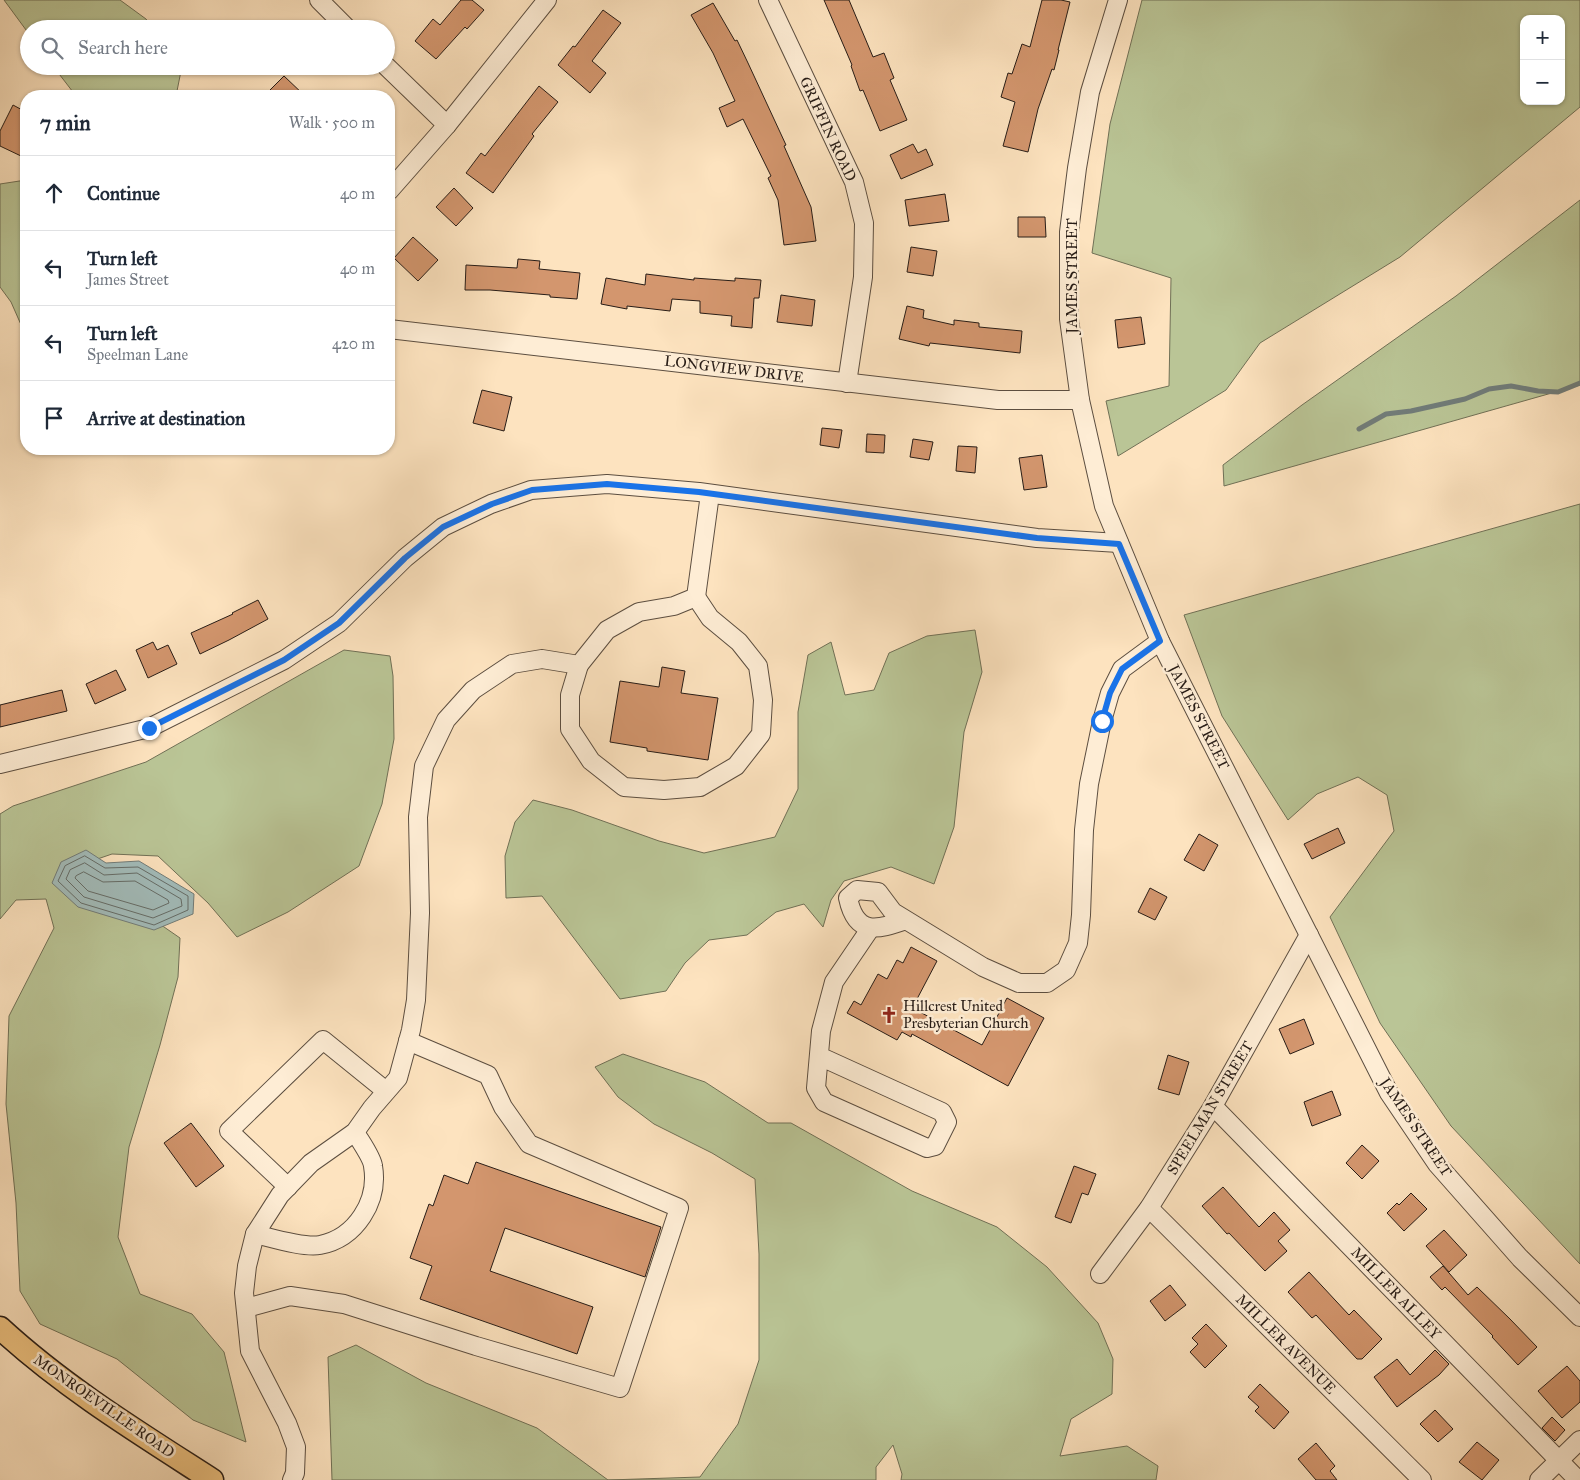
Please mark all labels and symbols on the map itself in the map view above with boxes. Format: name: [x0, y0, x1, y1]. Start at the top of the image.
street label: GRIFFIN ROAD: [796, 74, 860, 184]
street label: JAMES STREET: [1063, 218, 1082, 336]
street label: LONGVIEW DRIVE: [663, 352, 805, 387]
street label: JAMES STREET: [1163, 660, 1233, 773]
route start: [1091, 710, 1114, 733]
route end: [138, 717, 161, 740]
place label: Hillcrest United Presbyterian Church: [903, 997, 1029, 1032]
church icon: Hillcrest United Presbyterian Church: [879, 1005, 899, 1025]
street label: SPEELMAN STREET: [1163, 1038, 1257, 1178]
street label: JAMES STREET: [1374, 1072, 1456, 1180]
street label: MILLER ALLEY: [1347, 1243, 1445, 1343]
street label: MILLER AVENUE: [1232, 1290, 1340, 1398]
street label: MONROEVILLE ROAD: [30, 1351, 178, 1462]

